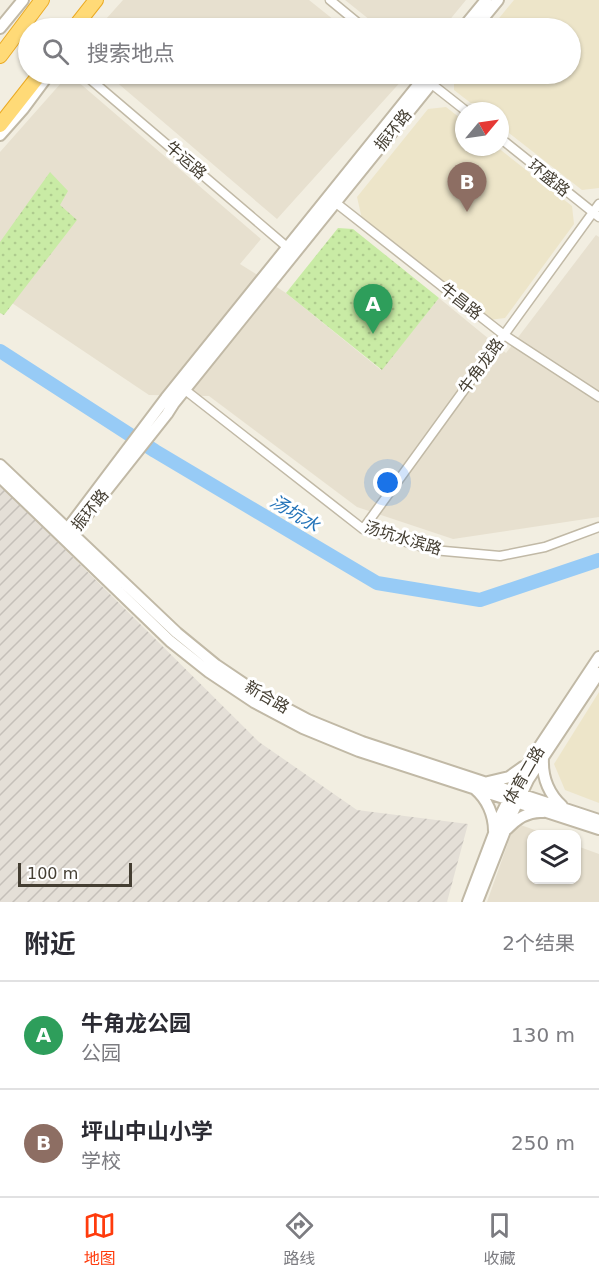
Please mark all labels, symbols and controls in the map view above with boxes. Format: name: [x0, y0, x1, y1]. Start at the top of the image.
search box: [18, 18, 581, 84]
icon: search: [39, 35, 72, 68]
text: 搜索地点: [87, 41, 175, 66]
north arrow: [455, 102, 509, 156]
street label: 振环路: [371, 105, 415, 155]
street label: 牛运路: [162, 137, 210, 183]
street label: 环盛路: [524, 156, 574, 200]
pin: B: [448, 162, 486, 212]
street label: 牛昌路: [436, 279, 486, 323]
pin: A: [354, 284, 392, 334]
street label: 牛角龙路: [455, 335, 507, 397]
your location: [373, 468, 402, 497]
street label: 振环路: [68, 485, 112, 535]
water label: 汤坑水: [266, 490, 324, 536]
street label: 汤坑水滨路: [362, 517, 444, 559]
street label: 新合路: [241, 677, 293, 717]
street label: 体育二路: [500, 743, 548, 807]
map controls: [527, 830, 581, 884]
button: layers: [527, 830, 581, 884]
scale bar: [18, 860, 132, 888]
text: 100 m: [27, 864, 78, 883]
text: 附近: [24, 929, 76, 959]
text: 2个结果: [502, 931, 575, 955]
text: 牛角龙公园: [81, 1011, 191, 1036]
text: A: [36, 1023, 51, 1047]
text: 130 m: [511, 1023, 575, 1047]
text: 公园: [81, 1041, 121, 1065]
text: 坪山中山小学: [81, 1119, 213, 1144]
text: B: [36, 1131, 51, 1155]
text: 250 m: [511, 1131, 575, 1155]
text: 学校: [81, 1149, 121, 1173]
tab: 地图: [83, 1209, 116, 1269]
tab: 路线: [283, 1209, 316, 1269]
tab: 收藏: [483, 1209, 516, 1269]

